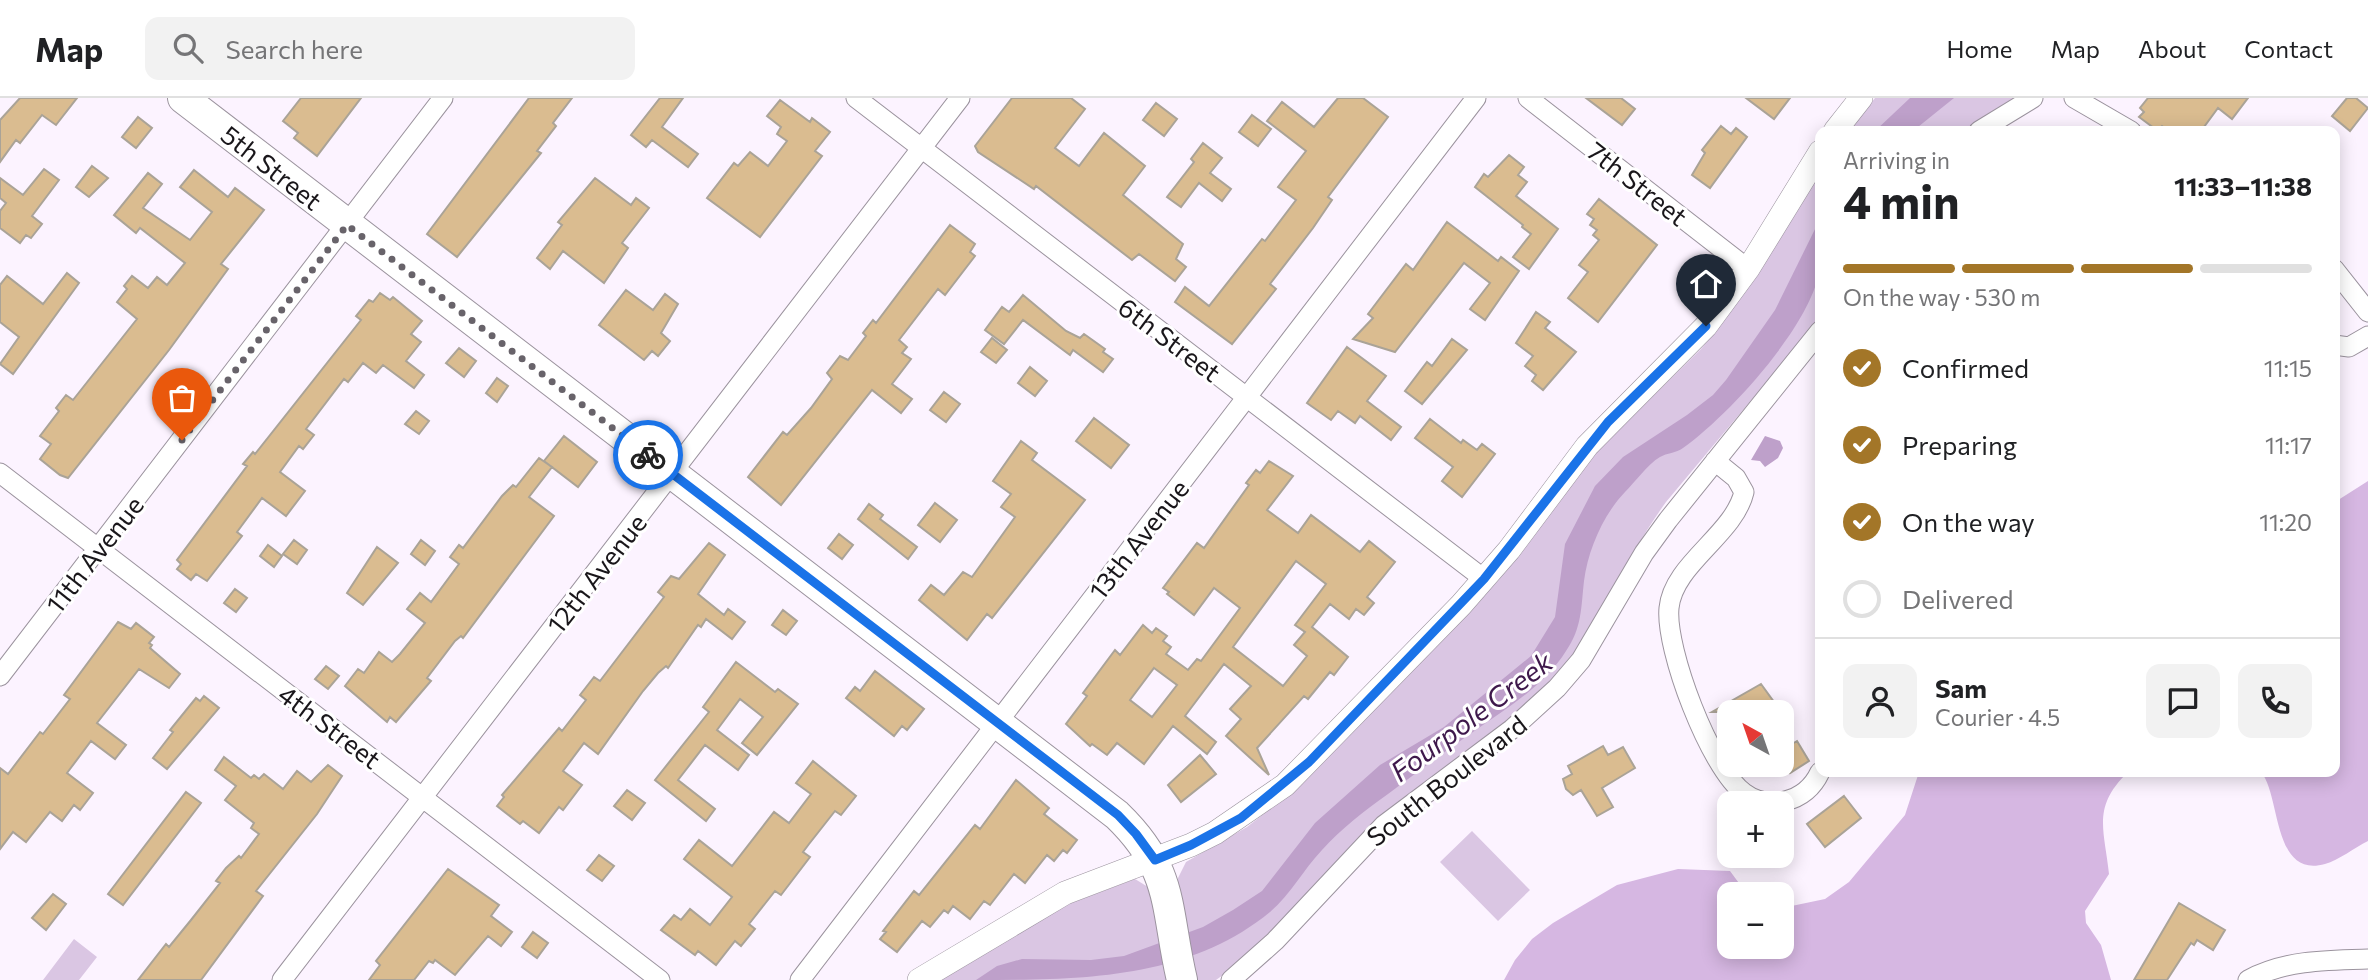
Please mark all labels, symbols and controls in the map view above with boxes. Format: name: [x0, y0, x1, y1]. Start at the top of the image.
search box: [145, 17, 635, 80]
text: Map: [35, 28, 103, 69]
icon: search: [169, 29, 207, 67]
text: Search here: [225, 33, 363, 64]
text: Home: [1947, 34, 2013, 63]
text: Map: [2051, 34, 2100, 63]
text: About: [2138, 34, 2206, 63]
text: Contact: [2244, 34, 2333, 63]
street label: 5th Street: [216, 118, 328, 216]
street label: 7th Street: [1582, 135, 1694, 231]
text: Arriving in: [1843, 146, 1950, 174]
text: 11:33–11:38: [2174, 170, 2312, 201]
text: 4 min: [1843, 172, 1960, 228]
pin: [1676, 254, 1736, 326]
icon: home: [1687, 265, 1725, 303]
text: On the way · 530 m: [1843, 283, 2040, 311]
street label: 6th Street: [1113, 291, 1227, 387]
icon: check: [1843, 349, 1881, 387]
text: Confirmed: [1902, 352, 2029, 383]
text: 11:15: [2264, 354, 2312, 382]
pin: [152, 368, 212, 440]
icon: bag: [163, 379, 201, 417]
courier: [613, 420, 683, 490]
icon: check: [1843, 426, 1881, 464]
text: Preparing: [1902, 429, 2017, 460]
text: 11:17: [2265, 431, 2312, 459]
icon: bike: [629, 436, 667, 474]
street label: 13th Avenue: [1082, 473, 1194, 605]
street label: 11th Avenue: [39, 490, 149, 618]
icon: check: [1843, 503, 1881, 541]
text: On the way: [1902, 506, 2035, 537]
street label: 12th Avenue: [540, 507, 652, 639]
text: 11:20: [2259, 508, 2312, 536]
text: Delivered: [1902, 583, 2013, 614]
water label: Fourpole Creek: [1383, 644, 1559, 788]
button: person: [1843, 664, 1917, 738]
button: chat: [2146, 664, 2220, 738]
button: phone: [2238, 664, 2312, 738]
text: Sam: [1935, 672, 1987, 703]
street label: 4th Street: [273, 678, 387, 774]
north arrow: [1717, 700, 1794, 777]
map controls: [1717, 700, 1794, 959]
text: Courier · 4.5: [1935, 703, 2060, 731]
street label: South Boulevard: [1360, 708, 1532, 852]
button: +: [1717, 791, 1794, 868]
button: −: [1717, 882, 1794, 959]

